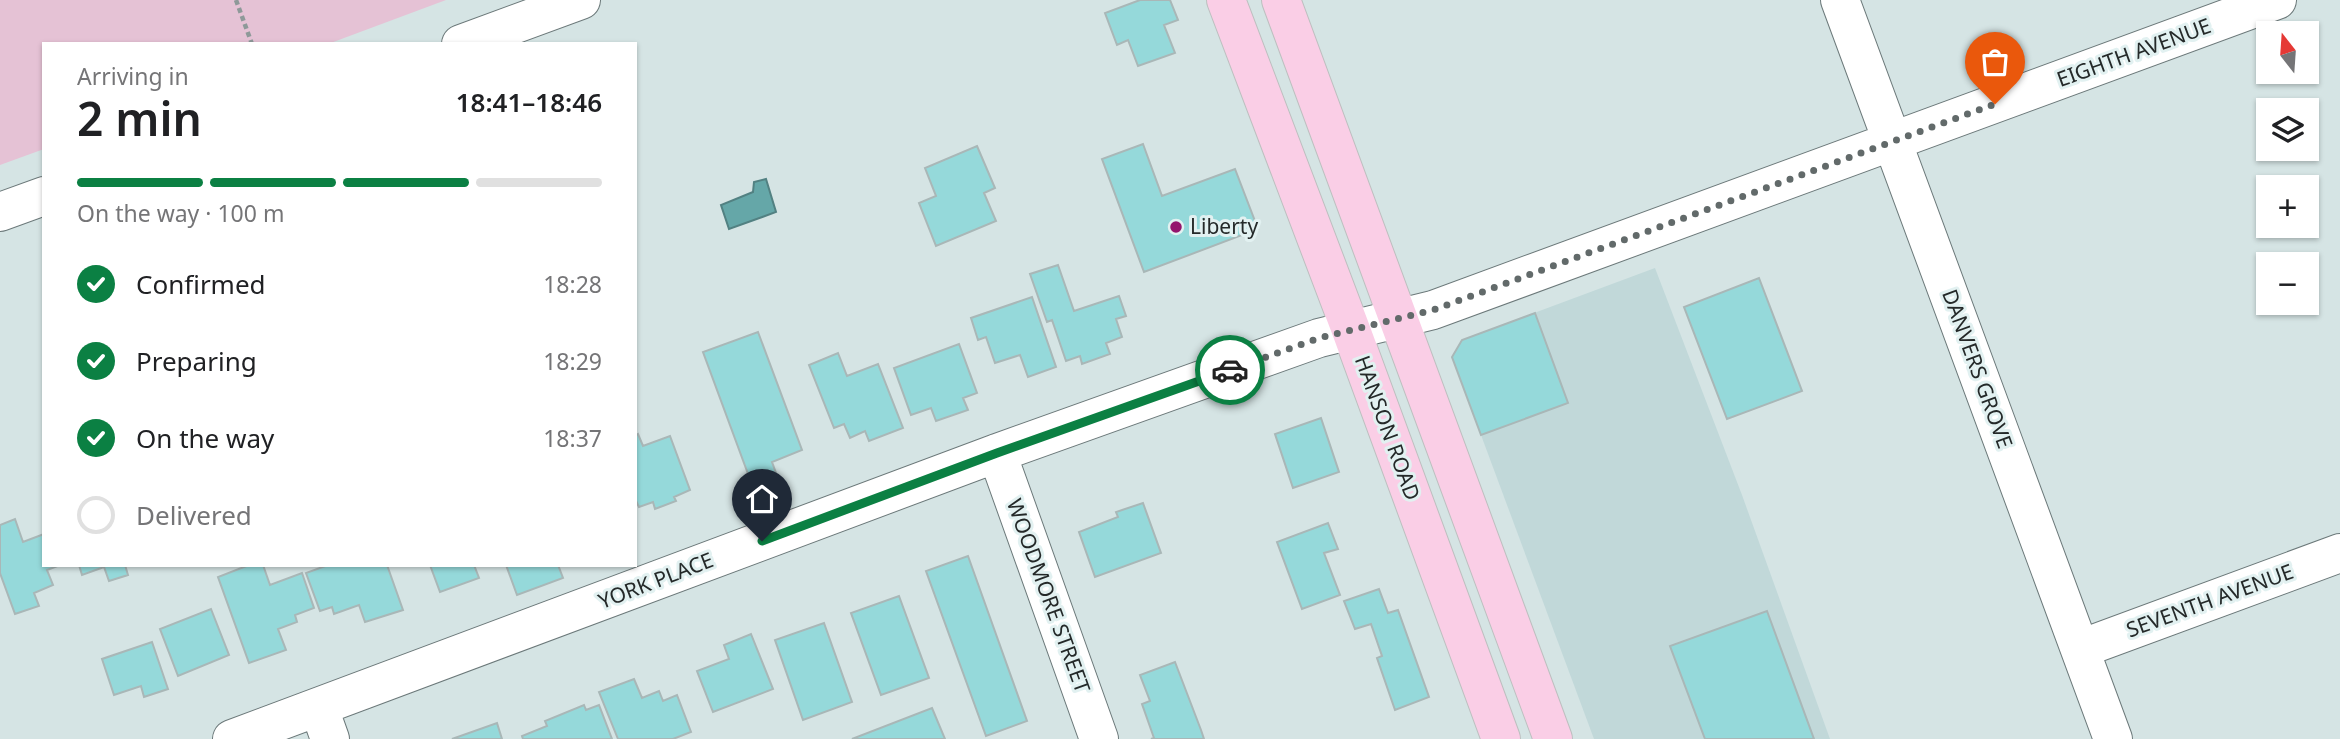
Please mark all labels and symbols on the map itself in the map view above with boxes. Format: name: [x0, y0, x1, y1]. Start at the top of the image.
street label: EIGHTH AVENUE: [2053, 11, 2215, 93]
north arrow: [2256, 21, 2319, 84]
pin: [1965, 32, 2025, 104]
place label: Liberty: [1190, 212, 1258, 240]
marker: Liberty: [1168, 219, 1184, 235]
street label: DANVERS GROVE: [1936, 285, 2020, 452]
courier: [1195, 335, 1265, 405]
street label: HANSON ROAD: [1349, 351, 1427, 504]
pin: [732, 469, 792, 541]
street label: WOODMORE STREET: [1001, 495, 1097, 697]
street label: YORK PLACE: [594, 545, 717, 615]
street label: SEVENTH AVENUE: [2122, 557, 2297, 643]

